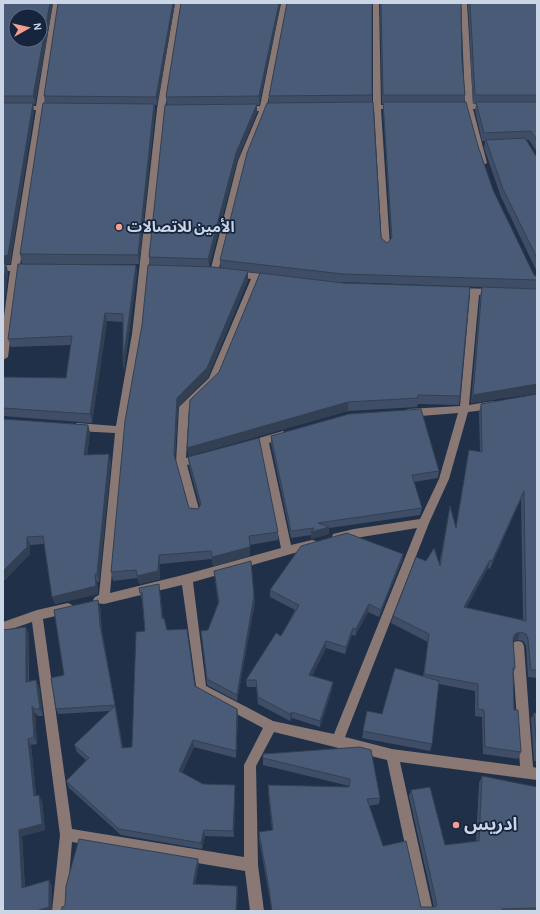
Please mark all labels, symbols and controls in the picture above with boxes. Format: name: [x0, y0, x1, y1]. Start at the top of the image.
north arrow: [8, 8, 48, 48]
text: N: [31, 22, 43, 31]
place label: الأمين للاتصالات: [127, 218, 235, 236]
marker: الأمين للاتصالات: [114, 222, 124, 232]
place label: ادريس: [464, 816, 517, 835]
marker: ادريس: [451, 820, 461, 830]

